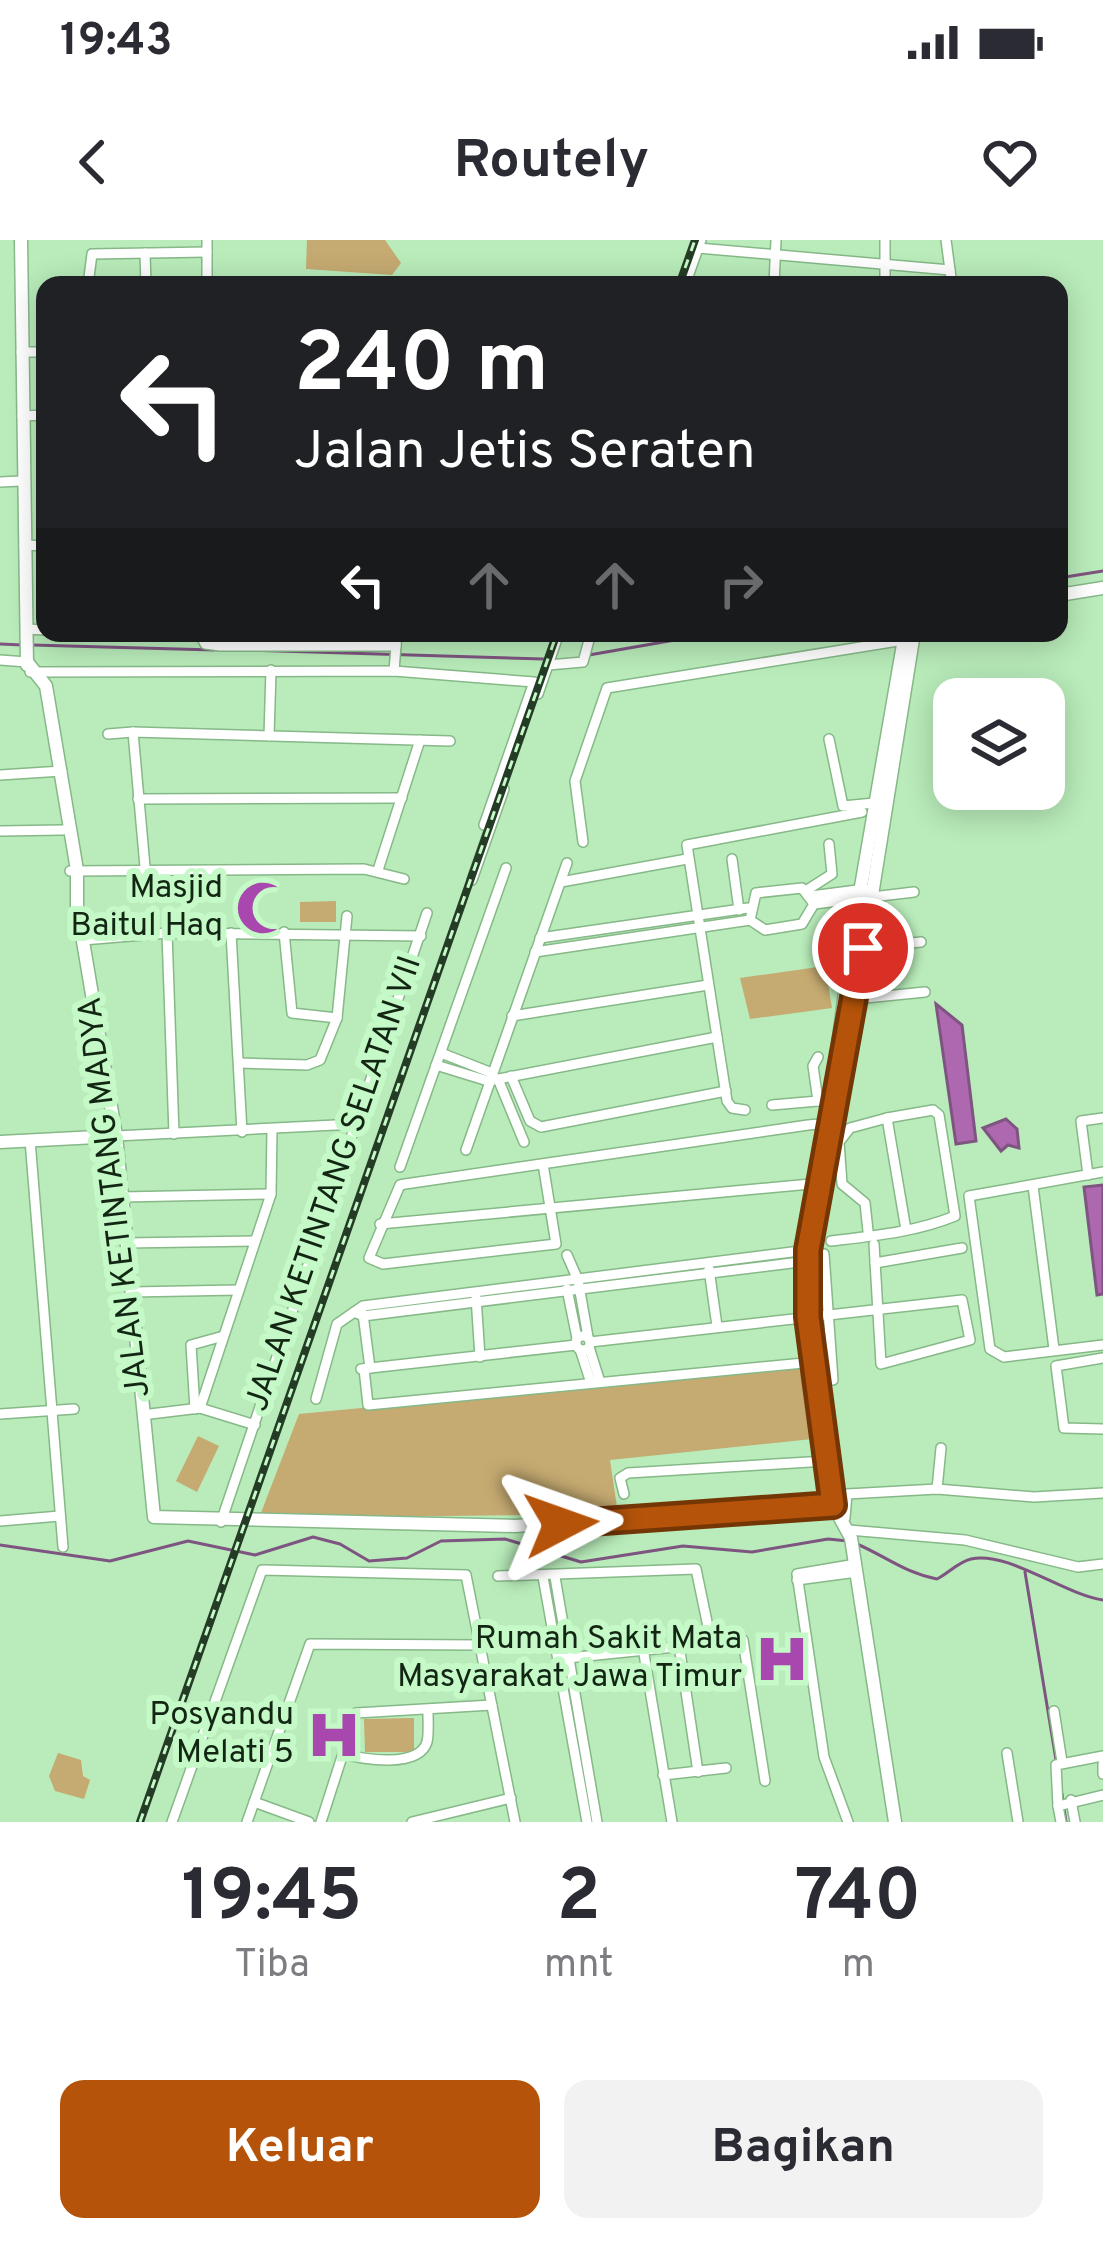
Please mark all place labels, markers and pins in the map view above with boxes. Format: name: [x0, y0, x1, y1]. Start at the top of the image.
place label: Masjid Baitul Haq: [70, 868, 223, 948]
mosque icon: Masjid Baitul Haq: [234, 879, 292, 937]
pin: [812, 897, 914, 999]
place label: Rumah Sakit Mata Masyarakat Jawa Timur: [397, 1619, 742, 1699]
hospital icon: Rumah Sakit Mata Masyarakat Jawa Timur: [753, 1630, 811, 1688]
place label: Posyandu Melati 5: [149, 1695, 294, 1775]
hospital icon: Posyandu Melati 5: [305, 1706, 363, 1764]

